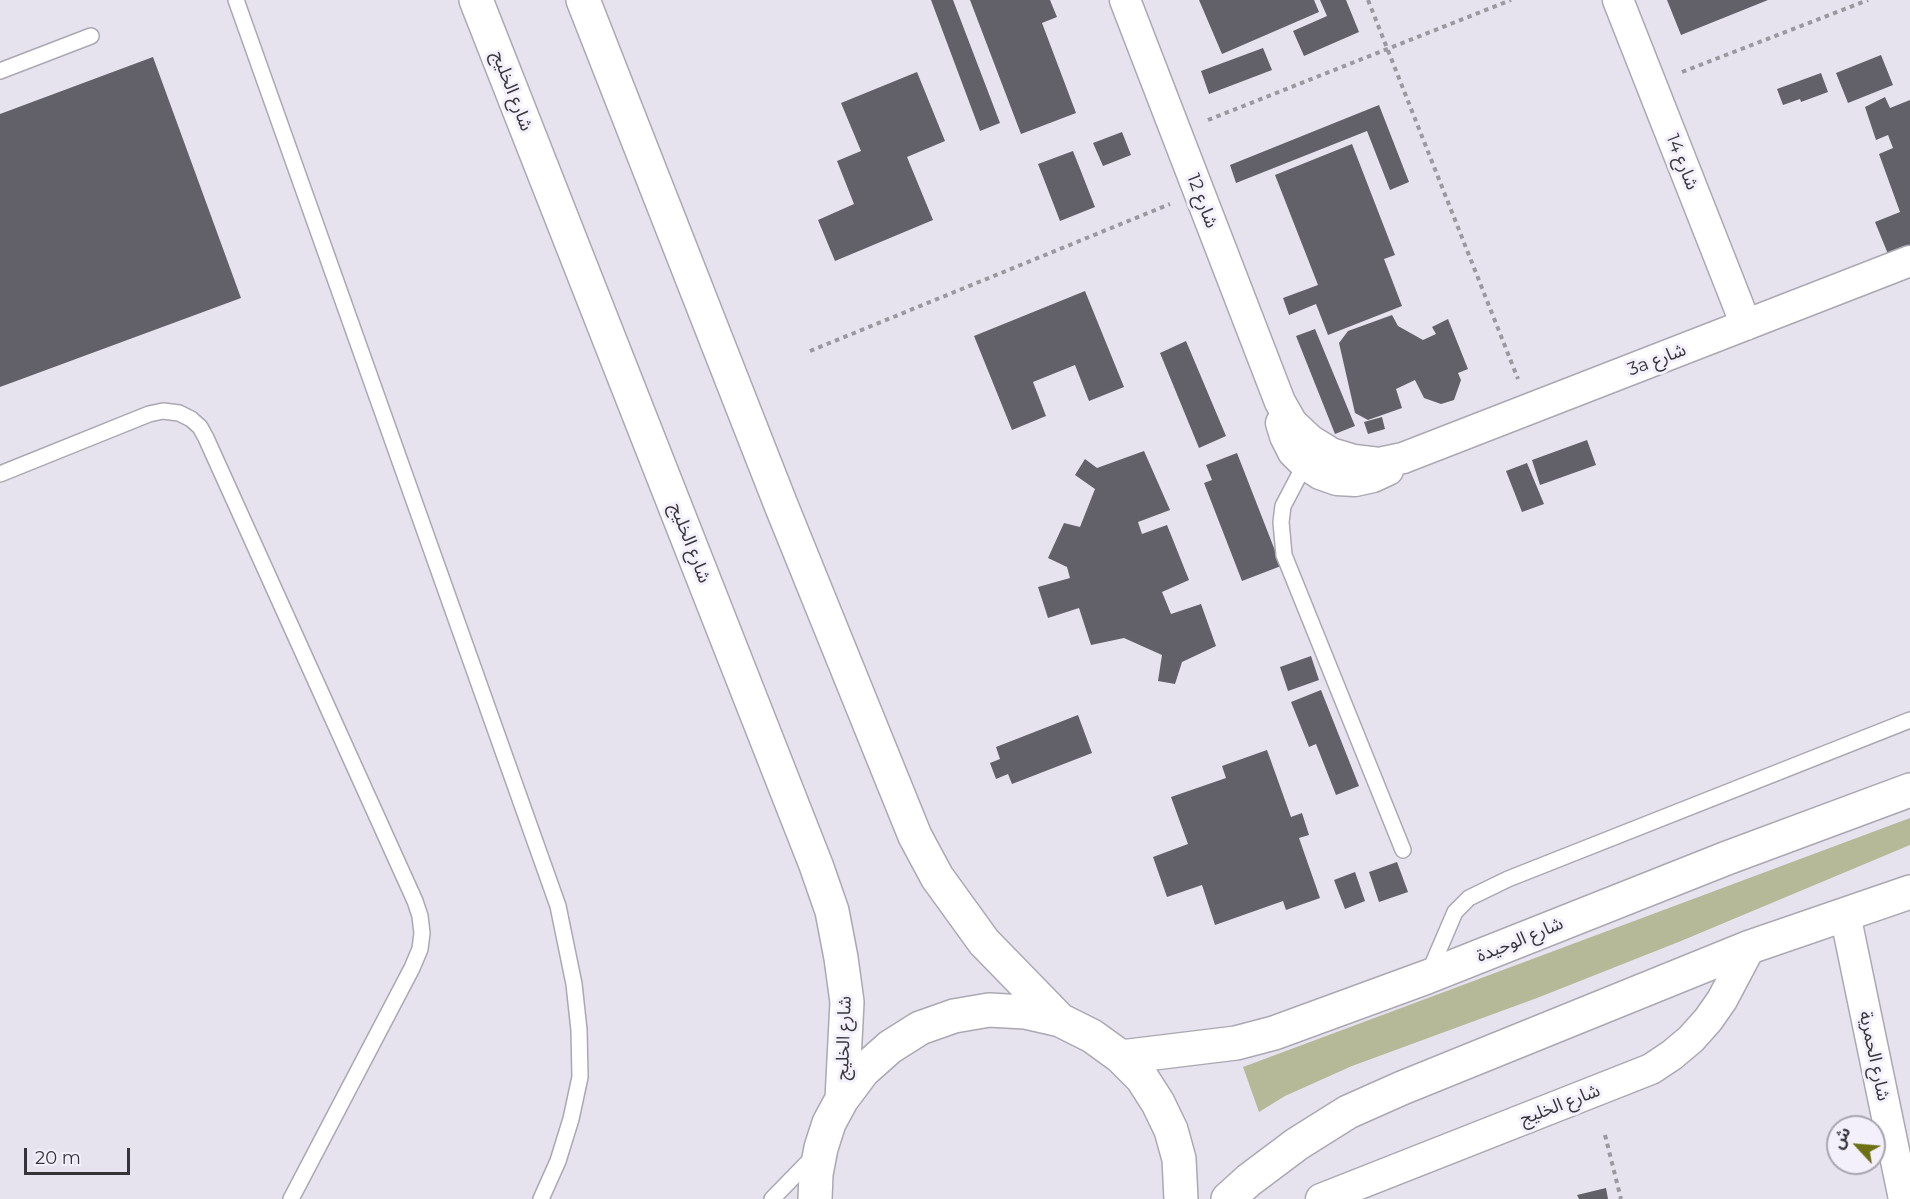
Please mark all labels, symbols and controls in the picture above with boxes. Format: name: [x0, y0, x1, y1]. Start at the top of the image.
street label: شارع الخليج: [487, 48, 537, 134]
street label: شارع 14: [1661, 131, 1703, 193]
street label: شارع 12: [1182, 171, 1222, 231]
street label: 3a شارع: [1625, 339, 1689, 381]
street label: شارع الخليج: [665, 500, 715, 586]
street label: شارع الوحيدة: [1474, 913, 1566, 967]
street label: شارع الخليج: [832, 996, 856, 1080]
street label: شارع الحمرية: [1854, 1009, 1894, 1103]
street label: شارع الخليج: [1517, 1080, 1603, 1130]
north arrow: [1826, 1115, 1886, 1175]
text: ش: [1828, 1124, 1855, 1152]
scale bar: [27, 1136, 134, 1174]
text: 20 m: [35, 1147, 81, 1169]

